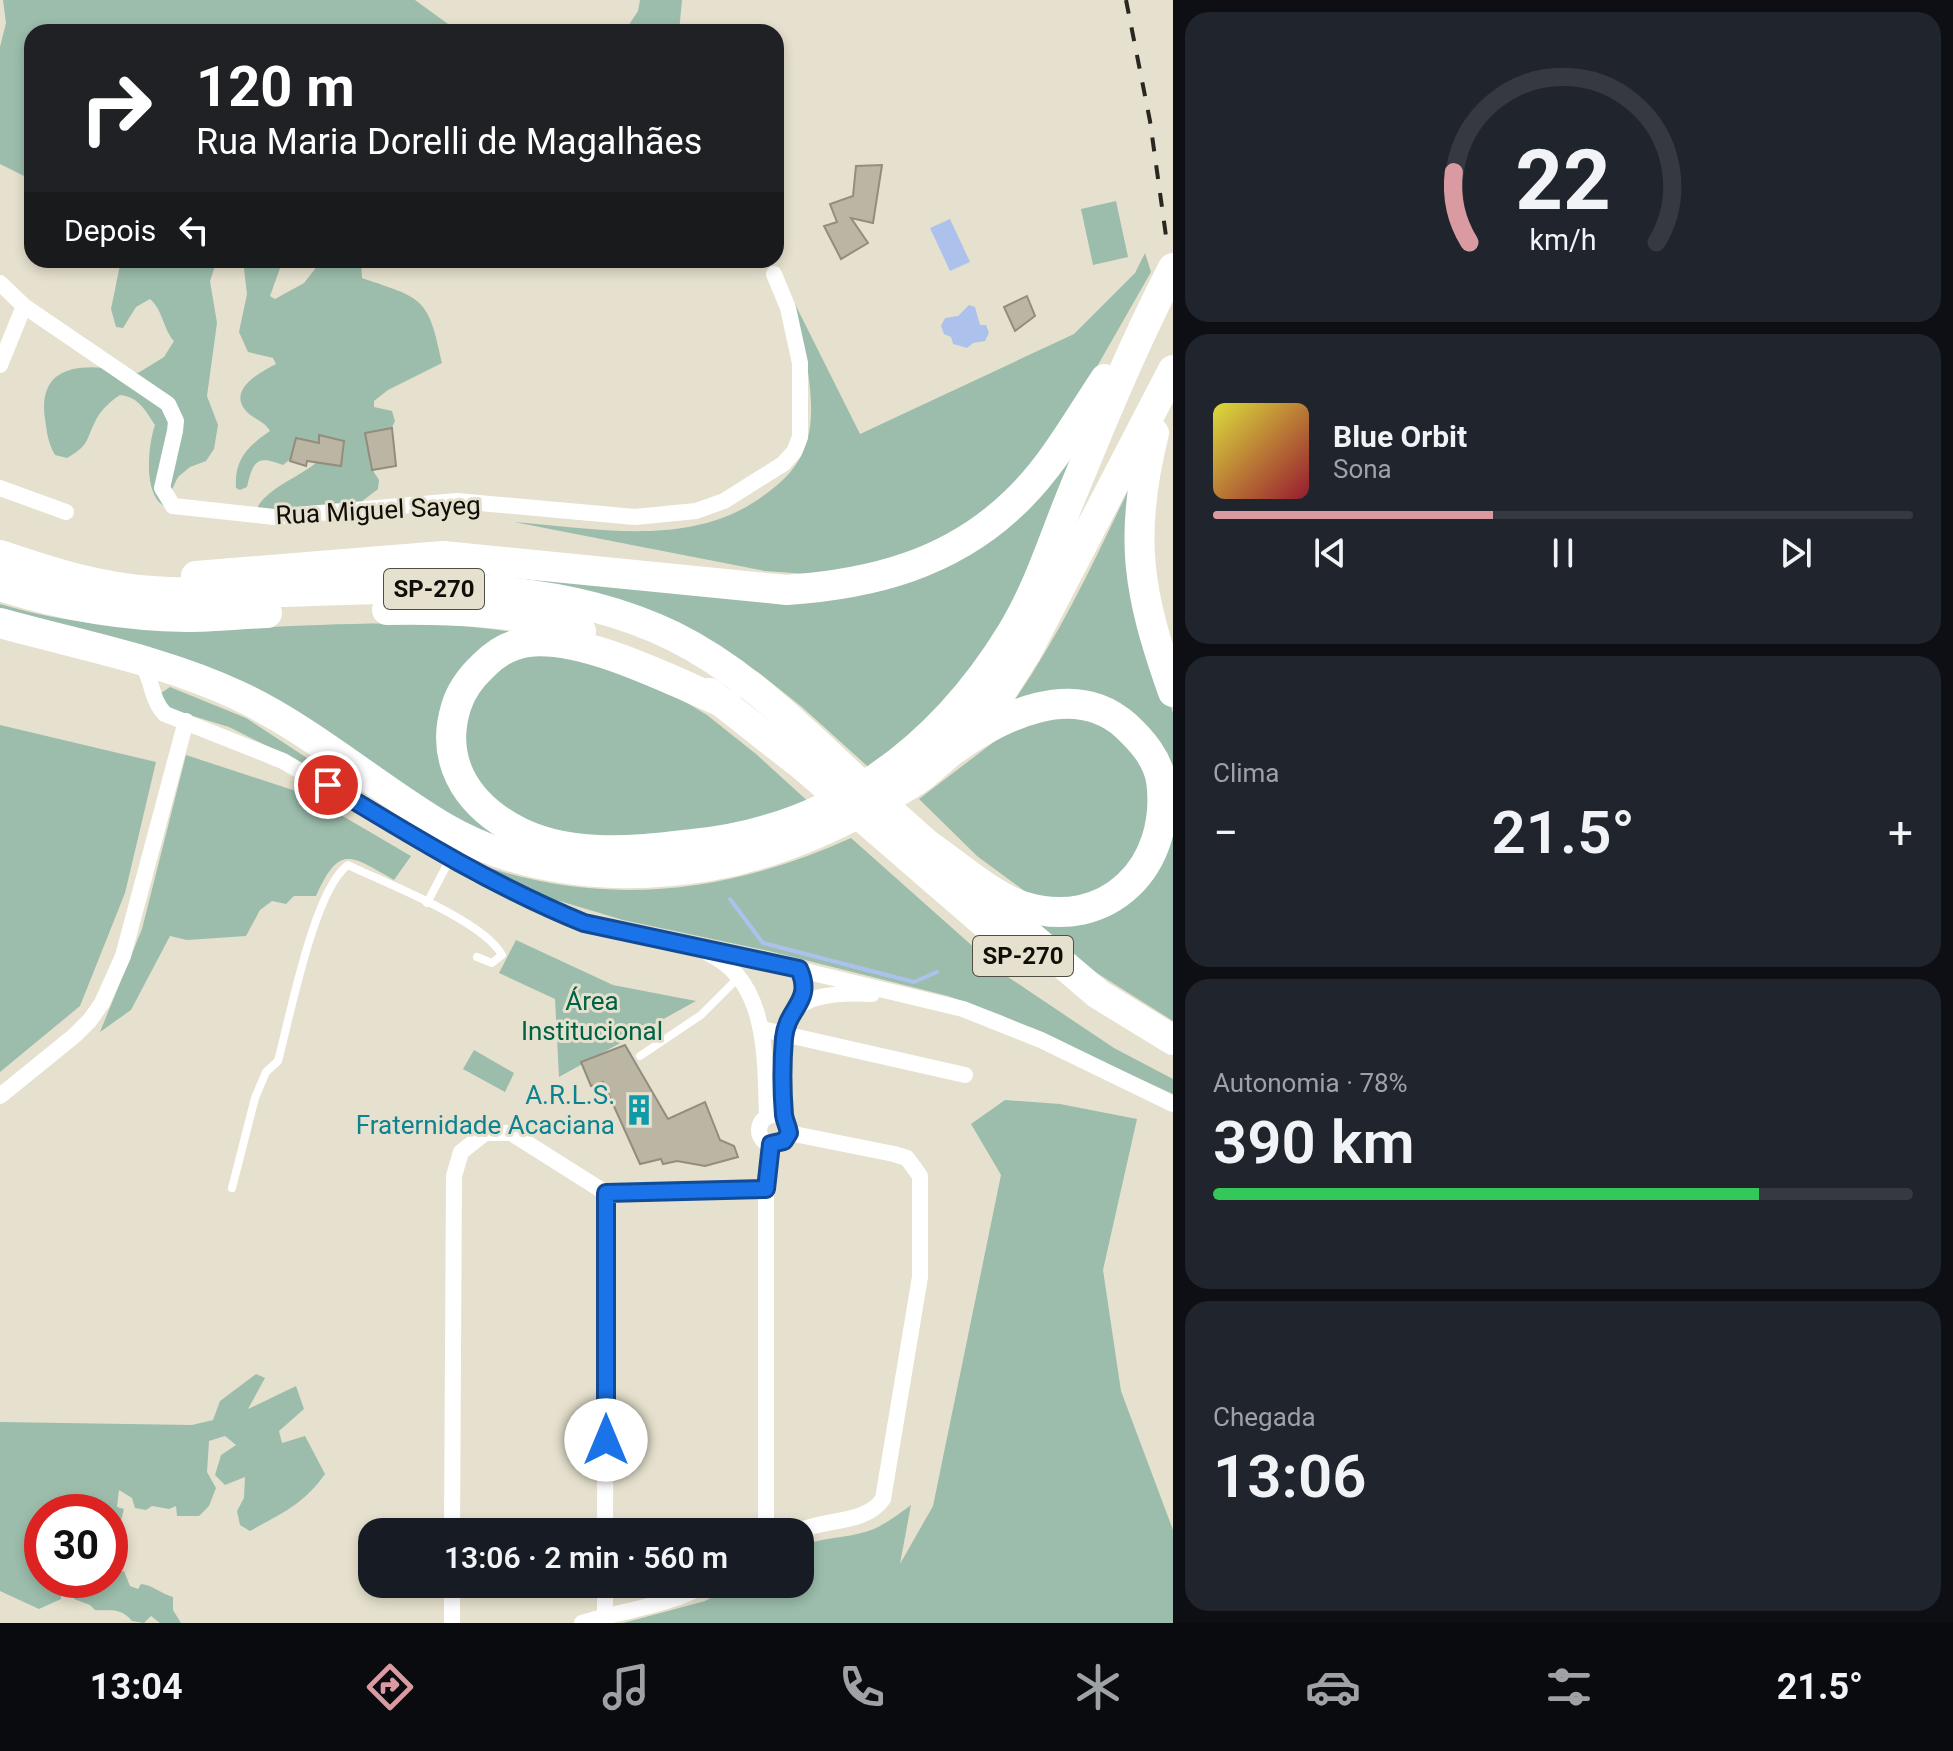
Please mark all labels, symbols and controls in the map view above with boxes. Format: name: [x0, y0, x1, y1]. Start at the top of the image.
text: 120 m: [196, 54, 355, 120]
icon: right: [64, 56, 168, 160]
text: Rua Maria Dorelli de Magalhães: [196, 121, 702, 163]
text: 22: [1515, 132, 1611, 229]
icon: left: [172, 208, 216, 252]
text: Depois: [64, 213, 156, 248]
text: km/h: [1529, 223, 1597, 257]
text: Blue Orbit: [1333, 419, 1467, 454]
text: Sona: [1333, 454, 1392, 484]
street label: Rua Miguel Sayeg: [275, 490, 481, 530]
icon: previous: [1308, 531, 1352, 575]
icon: pause: [1541, 531, 1585, 575]
icon: next: [1774, 531, 1818, 575]
road number: SP-270: [384, 569, 484, 609]
pin: [294, 751, 362, 819]
text: Clima: [1213, 758, 1280, 788]
icon: arrive: [306, 763, 350, 807]
text: 21.5°: [1492, 797, 1635, 868]
text: −: [1213, 807, 1238, 859]
text: +: [1888, 807, 1913, 859]
road number: SP-270: [973, 936, 1073, 976]
park label: Área Institucional: [521, 986, 663, 1046]
text: Autonomia · 78%: [1213, 1068, 1408, 1098]
place label: A.R.L.S. Fraternidade Acaciana: [356, 1080, 615, 1140]
building icon: A.R.L.S. Fraternidade Acaciana: [622, 1093, 656, 1127]
text: 390 km: [1213, 1107, 1415, 1178]
position arrow: [564, 1398, 648, 1482]
text: Chegada: [1213, 1402, 1316, 1432]
text: 13:06: [1213, 1441, 1366, 1512]
speed limit sign: 30: [24, 1494, 128, 1598]
text: 13:06 · 2 min · 560 m: [444, 1540, 728, 1575]
icon: directions: [362, 1659, 418, 1715]
icon: music: [598, 1659, 654, 1715]
icon: phone: [834, 1659, 890, 1715]
icon: climate: [1070, 1659, 1126, 1715]
icon: car: [1305, 1659, 1361, 1715]
icon: filters: [1541, 1659, 1597, 1715]
text: 13:04: [90, 1666, 183, 1708]
text: 21.5°: [1777, 1666, 1863, 1708]

